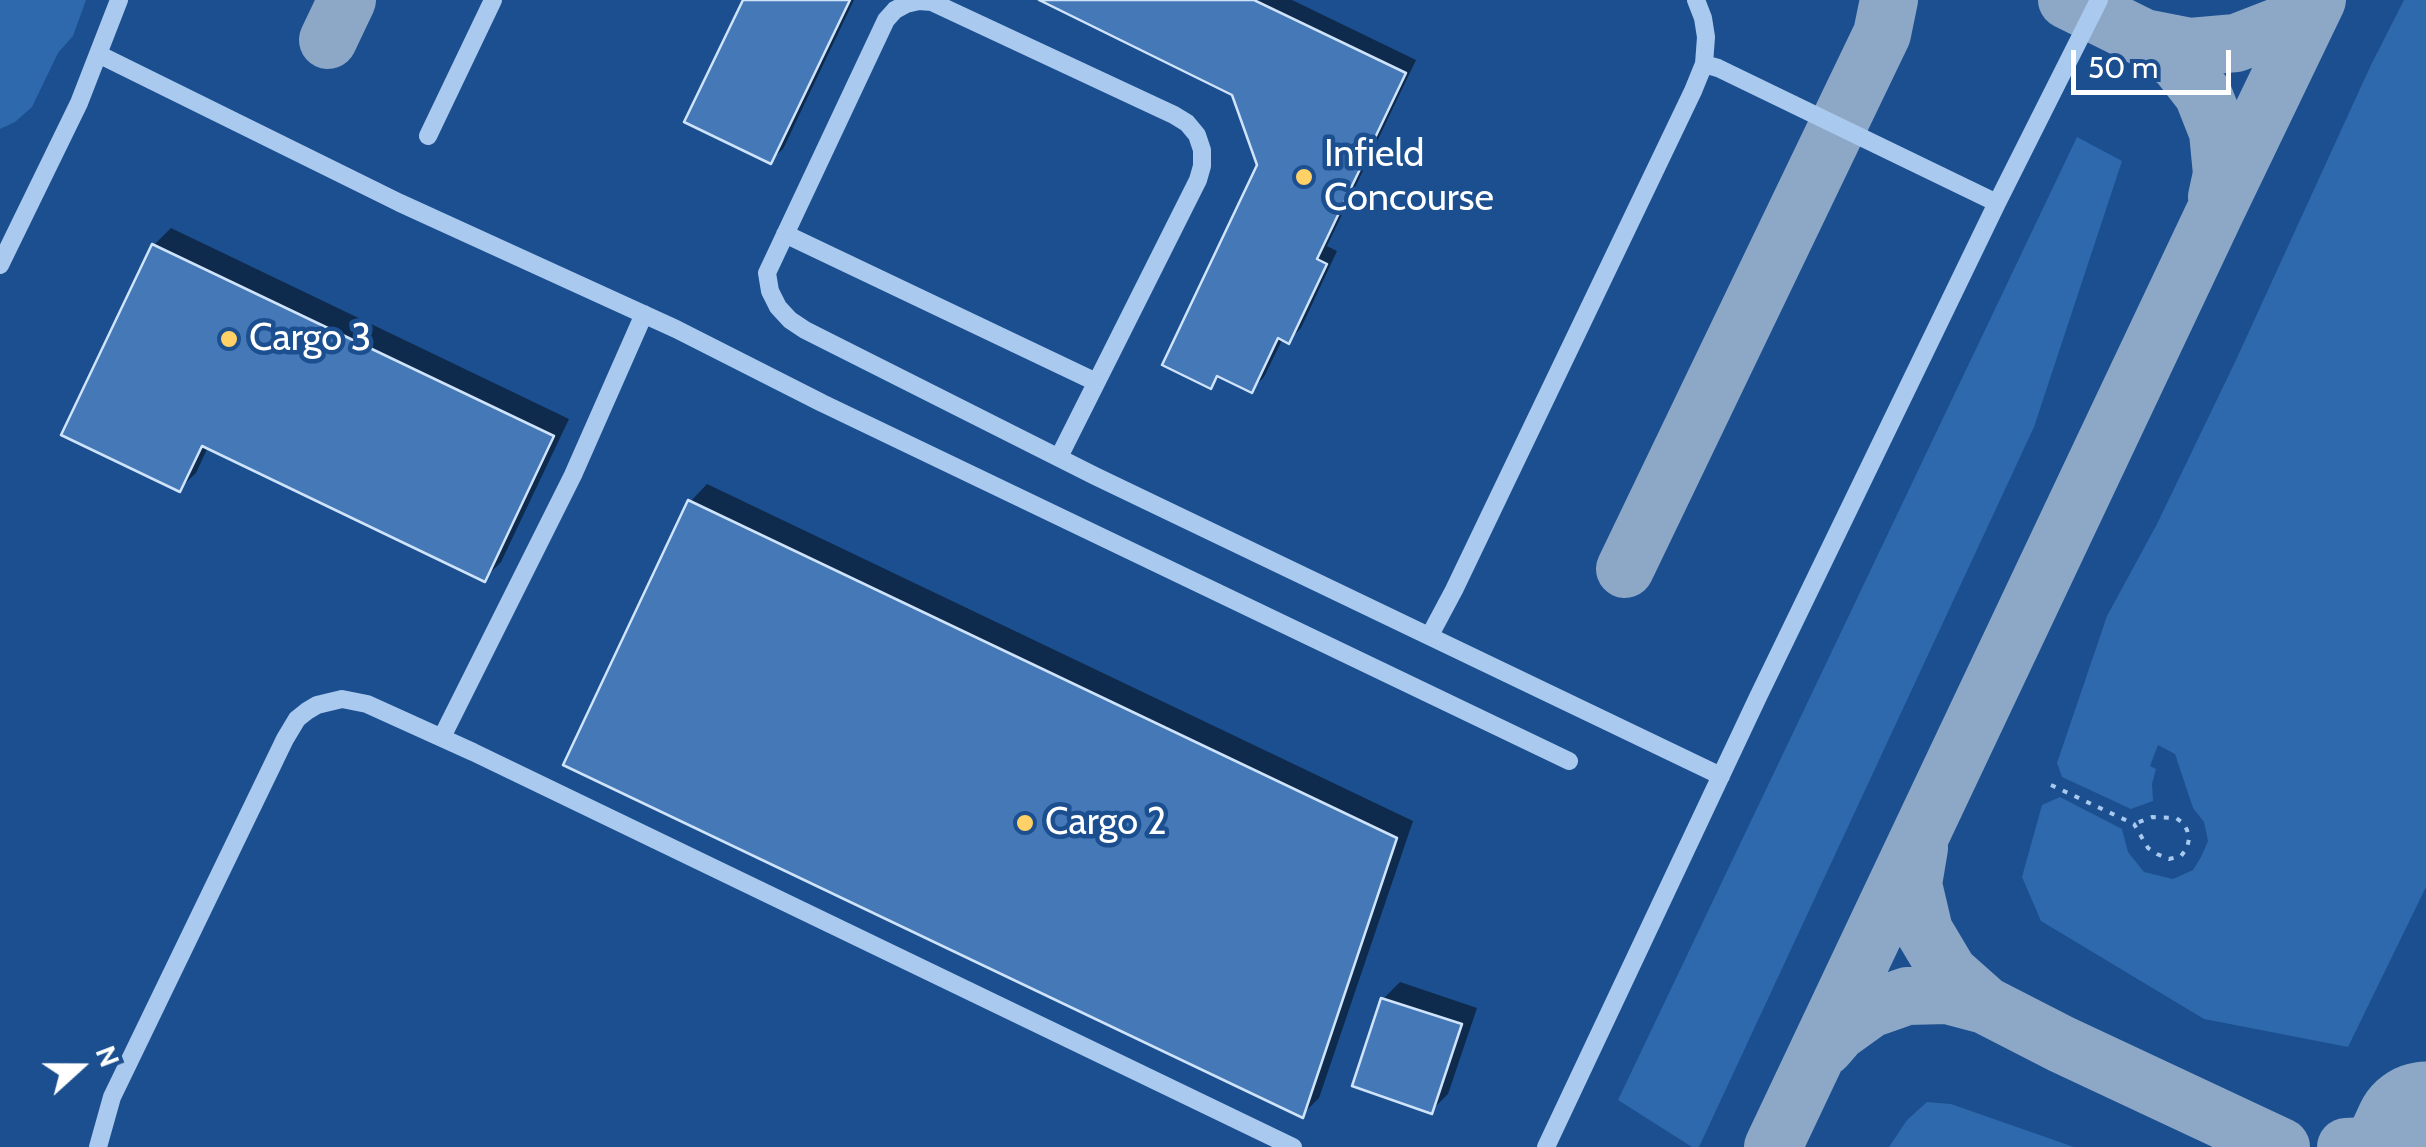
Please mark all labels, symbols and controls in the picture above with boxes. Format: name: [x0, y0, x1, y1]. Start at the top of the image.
scale bar: [2076, 30, 2236, 92]
text: 50 m: [2088, 49, 2158, 86]
place label: Infield Concourse: [1324, 132, 1494, 222]
marker: Infield Concourse: [1293, 166, 1315, 188]
place label: Cargo 3: [249, 316, 371, 362]
marker: Cargo 3: [218, 328, 240, 350]
place label: Cargo 2: [1045, 800, 1167, 846]
marker: Cargo 2: [1014, 812, 1036, 834]
north arrow: [30, 1017, 130, 1117]
text: N: [89, 1041, 127, 1072]

